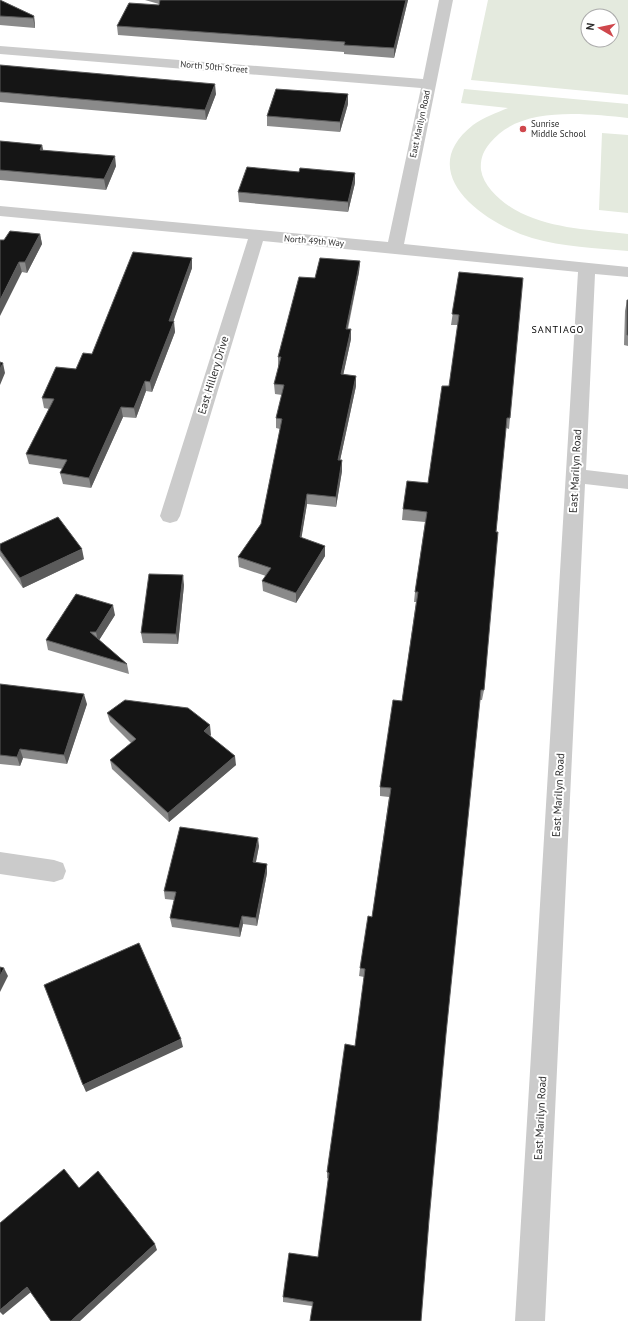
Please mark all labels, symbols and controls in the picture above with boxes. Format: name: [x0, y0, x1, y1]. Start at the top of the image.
north arrow: [580, 8, 620, 48]
text: N: [583, 22, 598, 31]
street label: North 50th Street: [180, 58, 248, 75]
street label: East Marilyn Road: [407, 89, 432, 159]
place label: Sunrise Middle School: [531, 118, 586, 139]
marker: Sunrise Middle School: [518, 124, 528, 134]
street label: North 49th Way: [283, 232, 345, 249]
district label: SANTIAGO: [532, 323, 584, 336]
street label: East Hillery Drive: [194, 334, 232, 416]
street label: East Marilyn Road: [566, 429, 584, 513]
street label: East Marilyn Road: [549, 753, 567, 837]
street label: East Marilyn Road: [531, 1076, 549, 1160]

